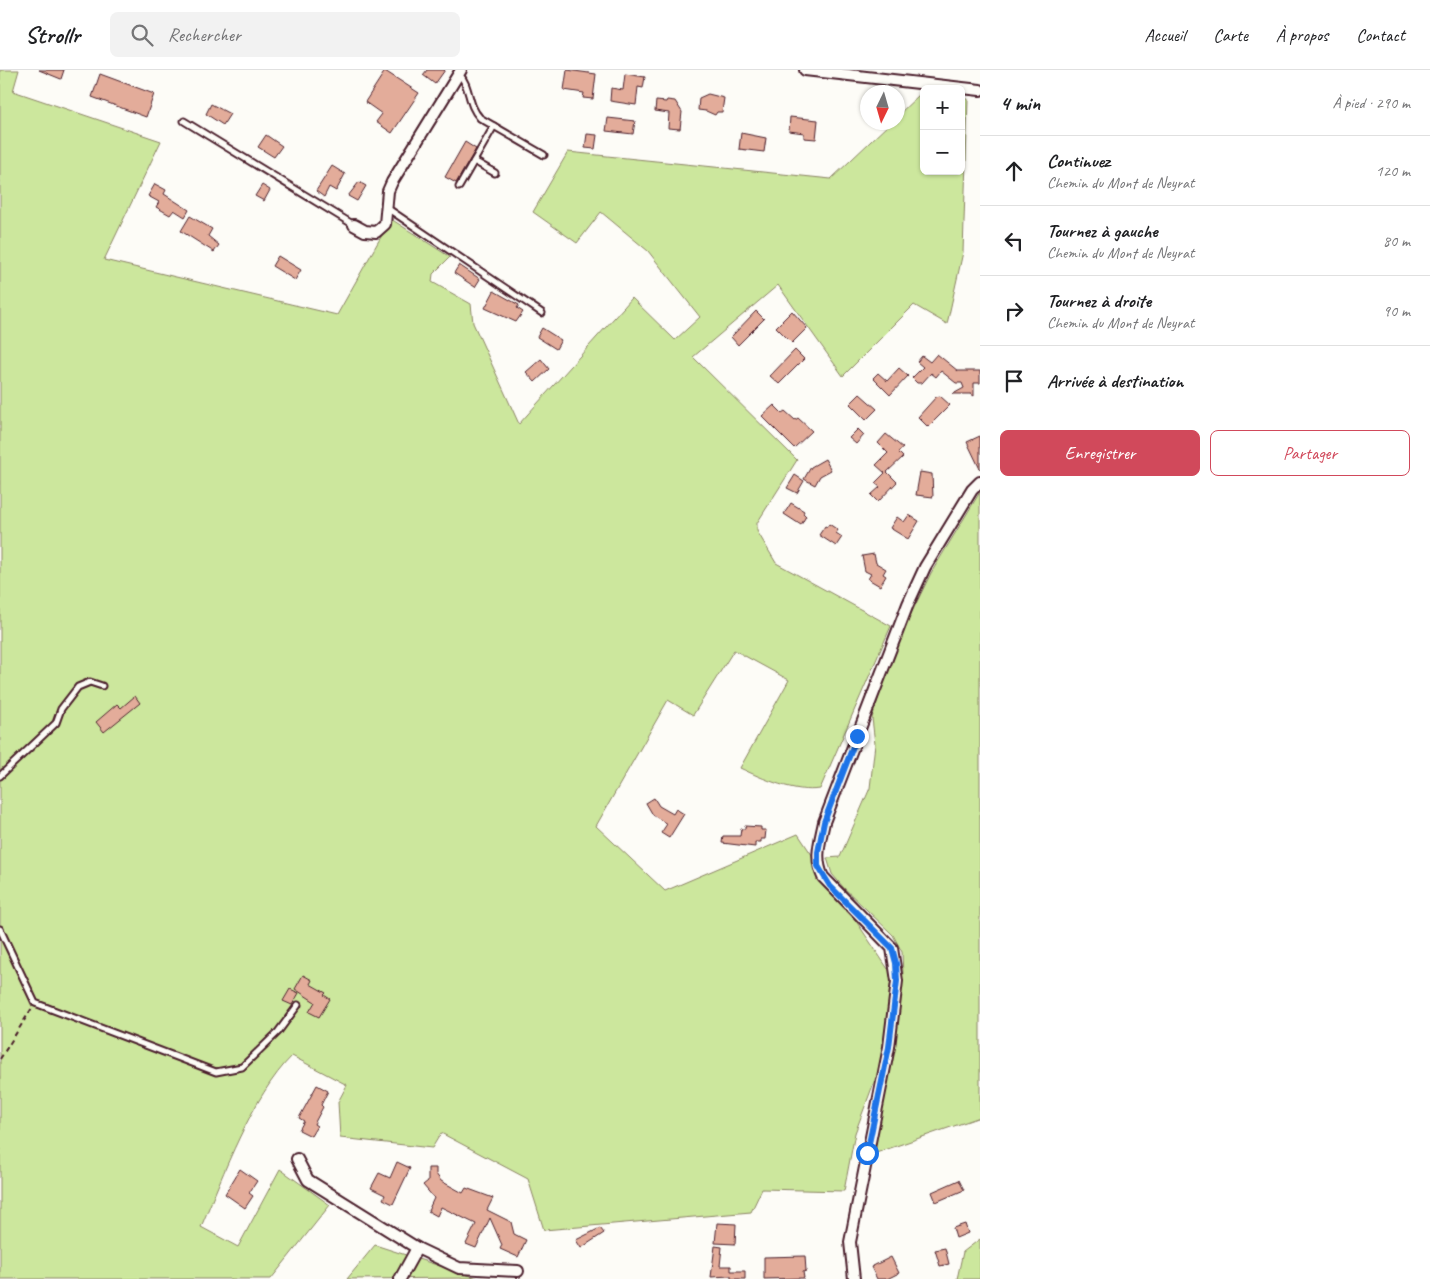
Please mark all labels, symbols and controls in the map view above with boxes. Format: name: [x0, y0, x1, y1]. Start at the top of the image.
search box: [110, 12, 460, 57]
text: Strollr: [25, 20, 80, 50]
icon: search: [128, 21, 156, 49]
text: Rechercher: [168, 23, 241, 47]
text: Accueil: [1145, 24, 1185, 46]
text: Carte: [1213, 24, 1248, 46]
text: À propos: [1276, 24, 1328, 46]
text: Contact: [1356, 24, 1405, 46]
north arrow: [860, 85, 905, 130]
map controls: [920, 85, 965, 175]
button: +: [920, 85, 965, 130]
text: 4 min: [1000, 90, 1040, 116]
text: À pied · 290 m: [1332, 93, 1410, 113]
button: −: [920, 130, 965, 175]
text: Continuez: [1047, 149, 1110, 173]
icon: ahead: [1000, 157, 1028, 185]
text: 120 m: [1376, 161, 1410, 181]
text: Chemin du Mont de Neyrat: [1047, 173, 1194, 193]
text: Tournez à gauche: [1047, 219, 1158, 243]
icon: left: [1000, 227, 1028, 255]
text: 80 m: [1383, 231, 1410, 251]
text: Chemin du Mont de Neyrat: [1047, 243, 1194, 263]
text: Tournez à droite: [1047, 289, 1151, 313]
icon: right: [1000, 297, 1028, 325]
text: 90 m: [1383, 301, 1410, 321]
text: Chemin du Mont de Neyrat: [1047, 313, 1194, 333]
icon: arrive: [1000, 367, 1028, 395]
text: Arrivée à destination: [1047, 369, 1183, 393]
button: Enregistrer: [1000, 430, 1200, 476]
button: Partager: [1210, 430, 1410, 476]
route end: [846, 725, 869, 748]
route start: [856, 1142, 879, 1165]

